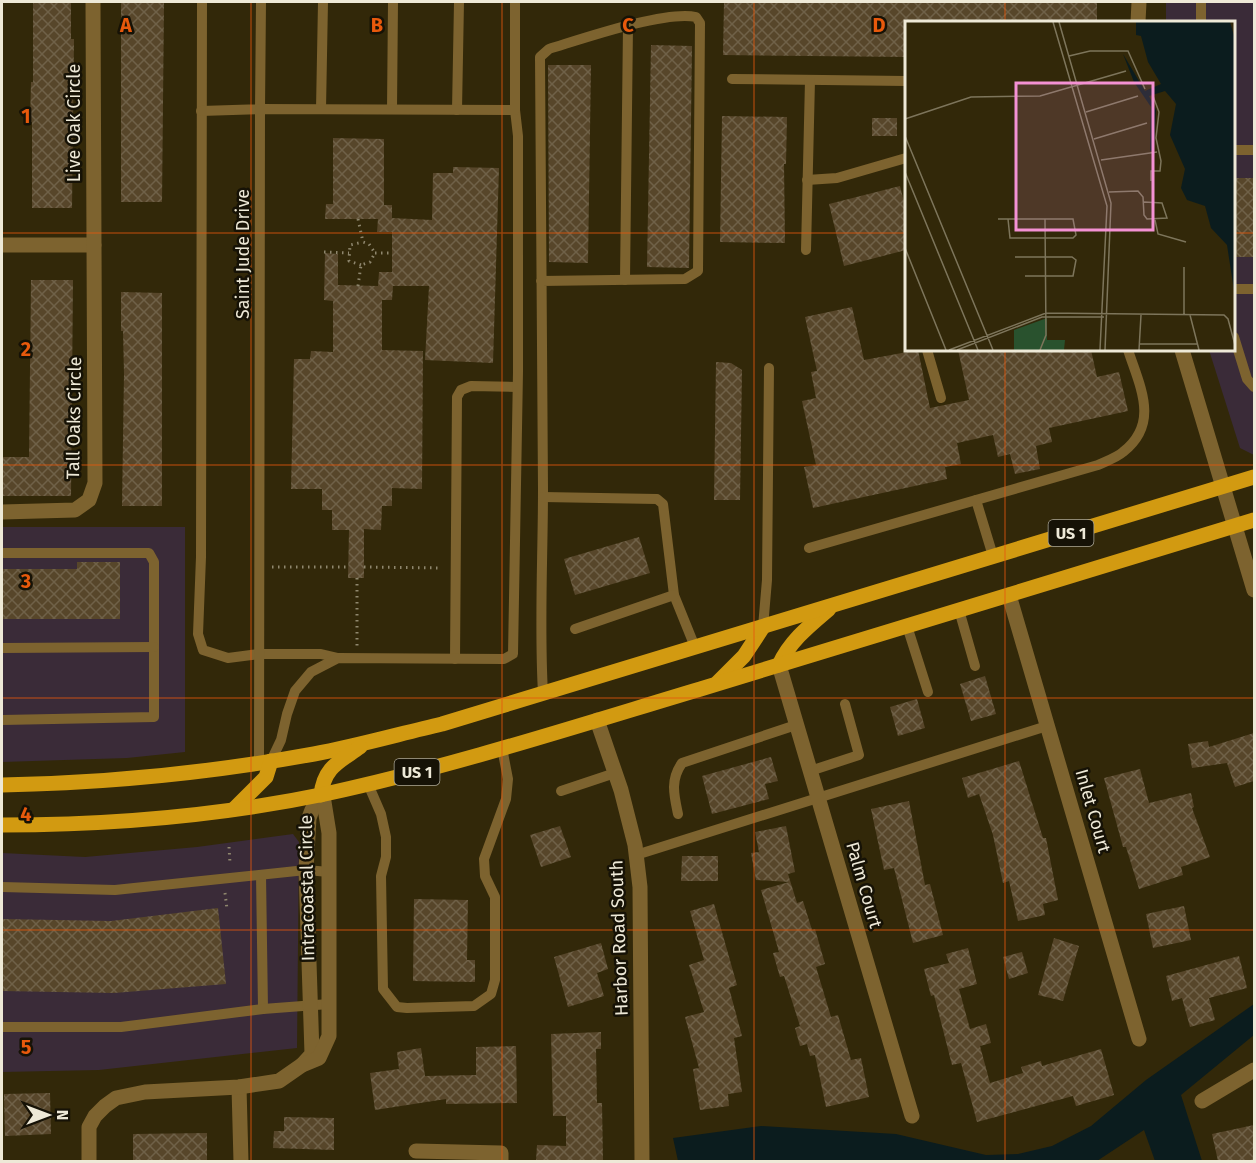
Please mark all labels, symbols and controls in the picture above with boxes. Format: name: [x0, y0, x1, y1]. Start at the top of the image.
text: A: [119, 13, 133, 37]
text: B: [371, 13, 383, 37]
text: C: [622, 13, 634, 37]
text: D: [872, 13, 886, 37]
inset map: [905, 21, 1235, 351]
street label: Live Oak Circle: [63, 64, 85, 182]
text: 1: [21, 104, 31, 128]
street label: Saint Jude Drive: [232, 189, 254, 319]
text: 2: [21, 337, 31, 361]
street label: Tall Oaks Circle: [62, 356, 86, 480]
road number: US 1: [1048, 520, 1094, 546]
text: 3: [20, 569, 31, 593]
road number: US 1: [394, 759, 440, 785]
street label: Inlet Court: [1071, 766, 1116, 856]
text: 4: [20, 802, 32, 826]
street label: Intracoastal Circle: [295, 815, 319, 961]
street label: Palm Court: [841, 839, 887, 931]
street label: Harbor Road South: [605, 860, 633, 1016]
text: 5: [21, 1035, 32, 1059]
north arrow: [18, 1085, 78, 1145]
text: N: [53, 1110, 72, 1120]

